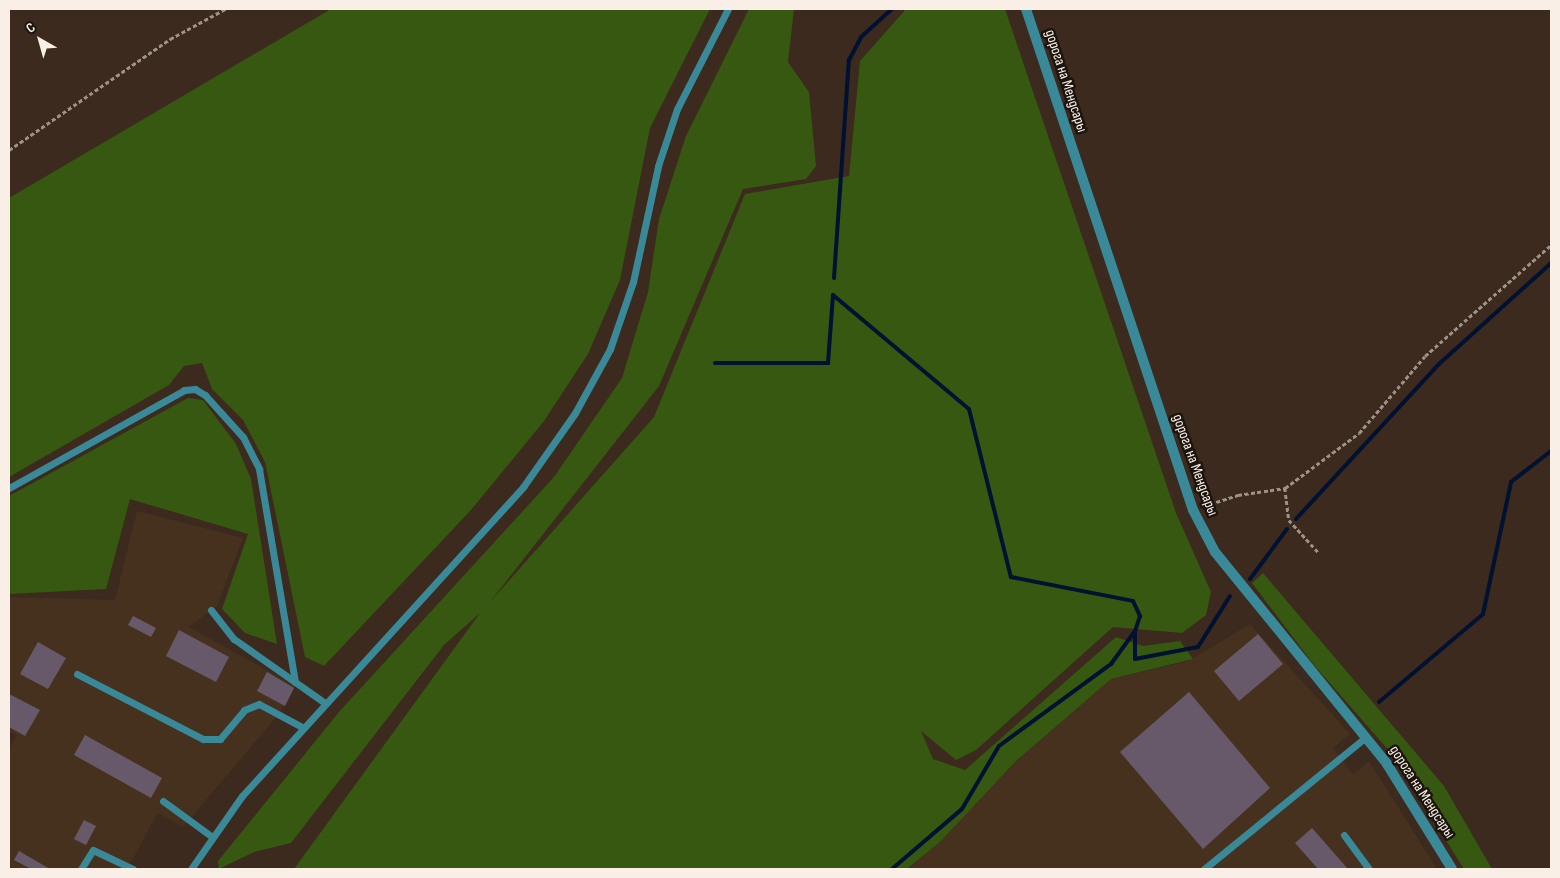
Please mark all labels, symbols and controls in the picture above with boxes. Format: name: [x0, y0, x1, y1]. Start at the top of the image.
north arrow: [15, 15, 65, 65]
text: С: [22, 19, 39, 37]
street label: дорога на Мендсары: [1041, 27, 1091, 135]
street label: дорога на Мендсары: [1168, 412, 1222, 518]
street label: дорога на Мендсары: [1385, 742, 1459, 842]

